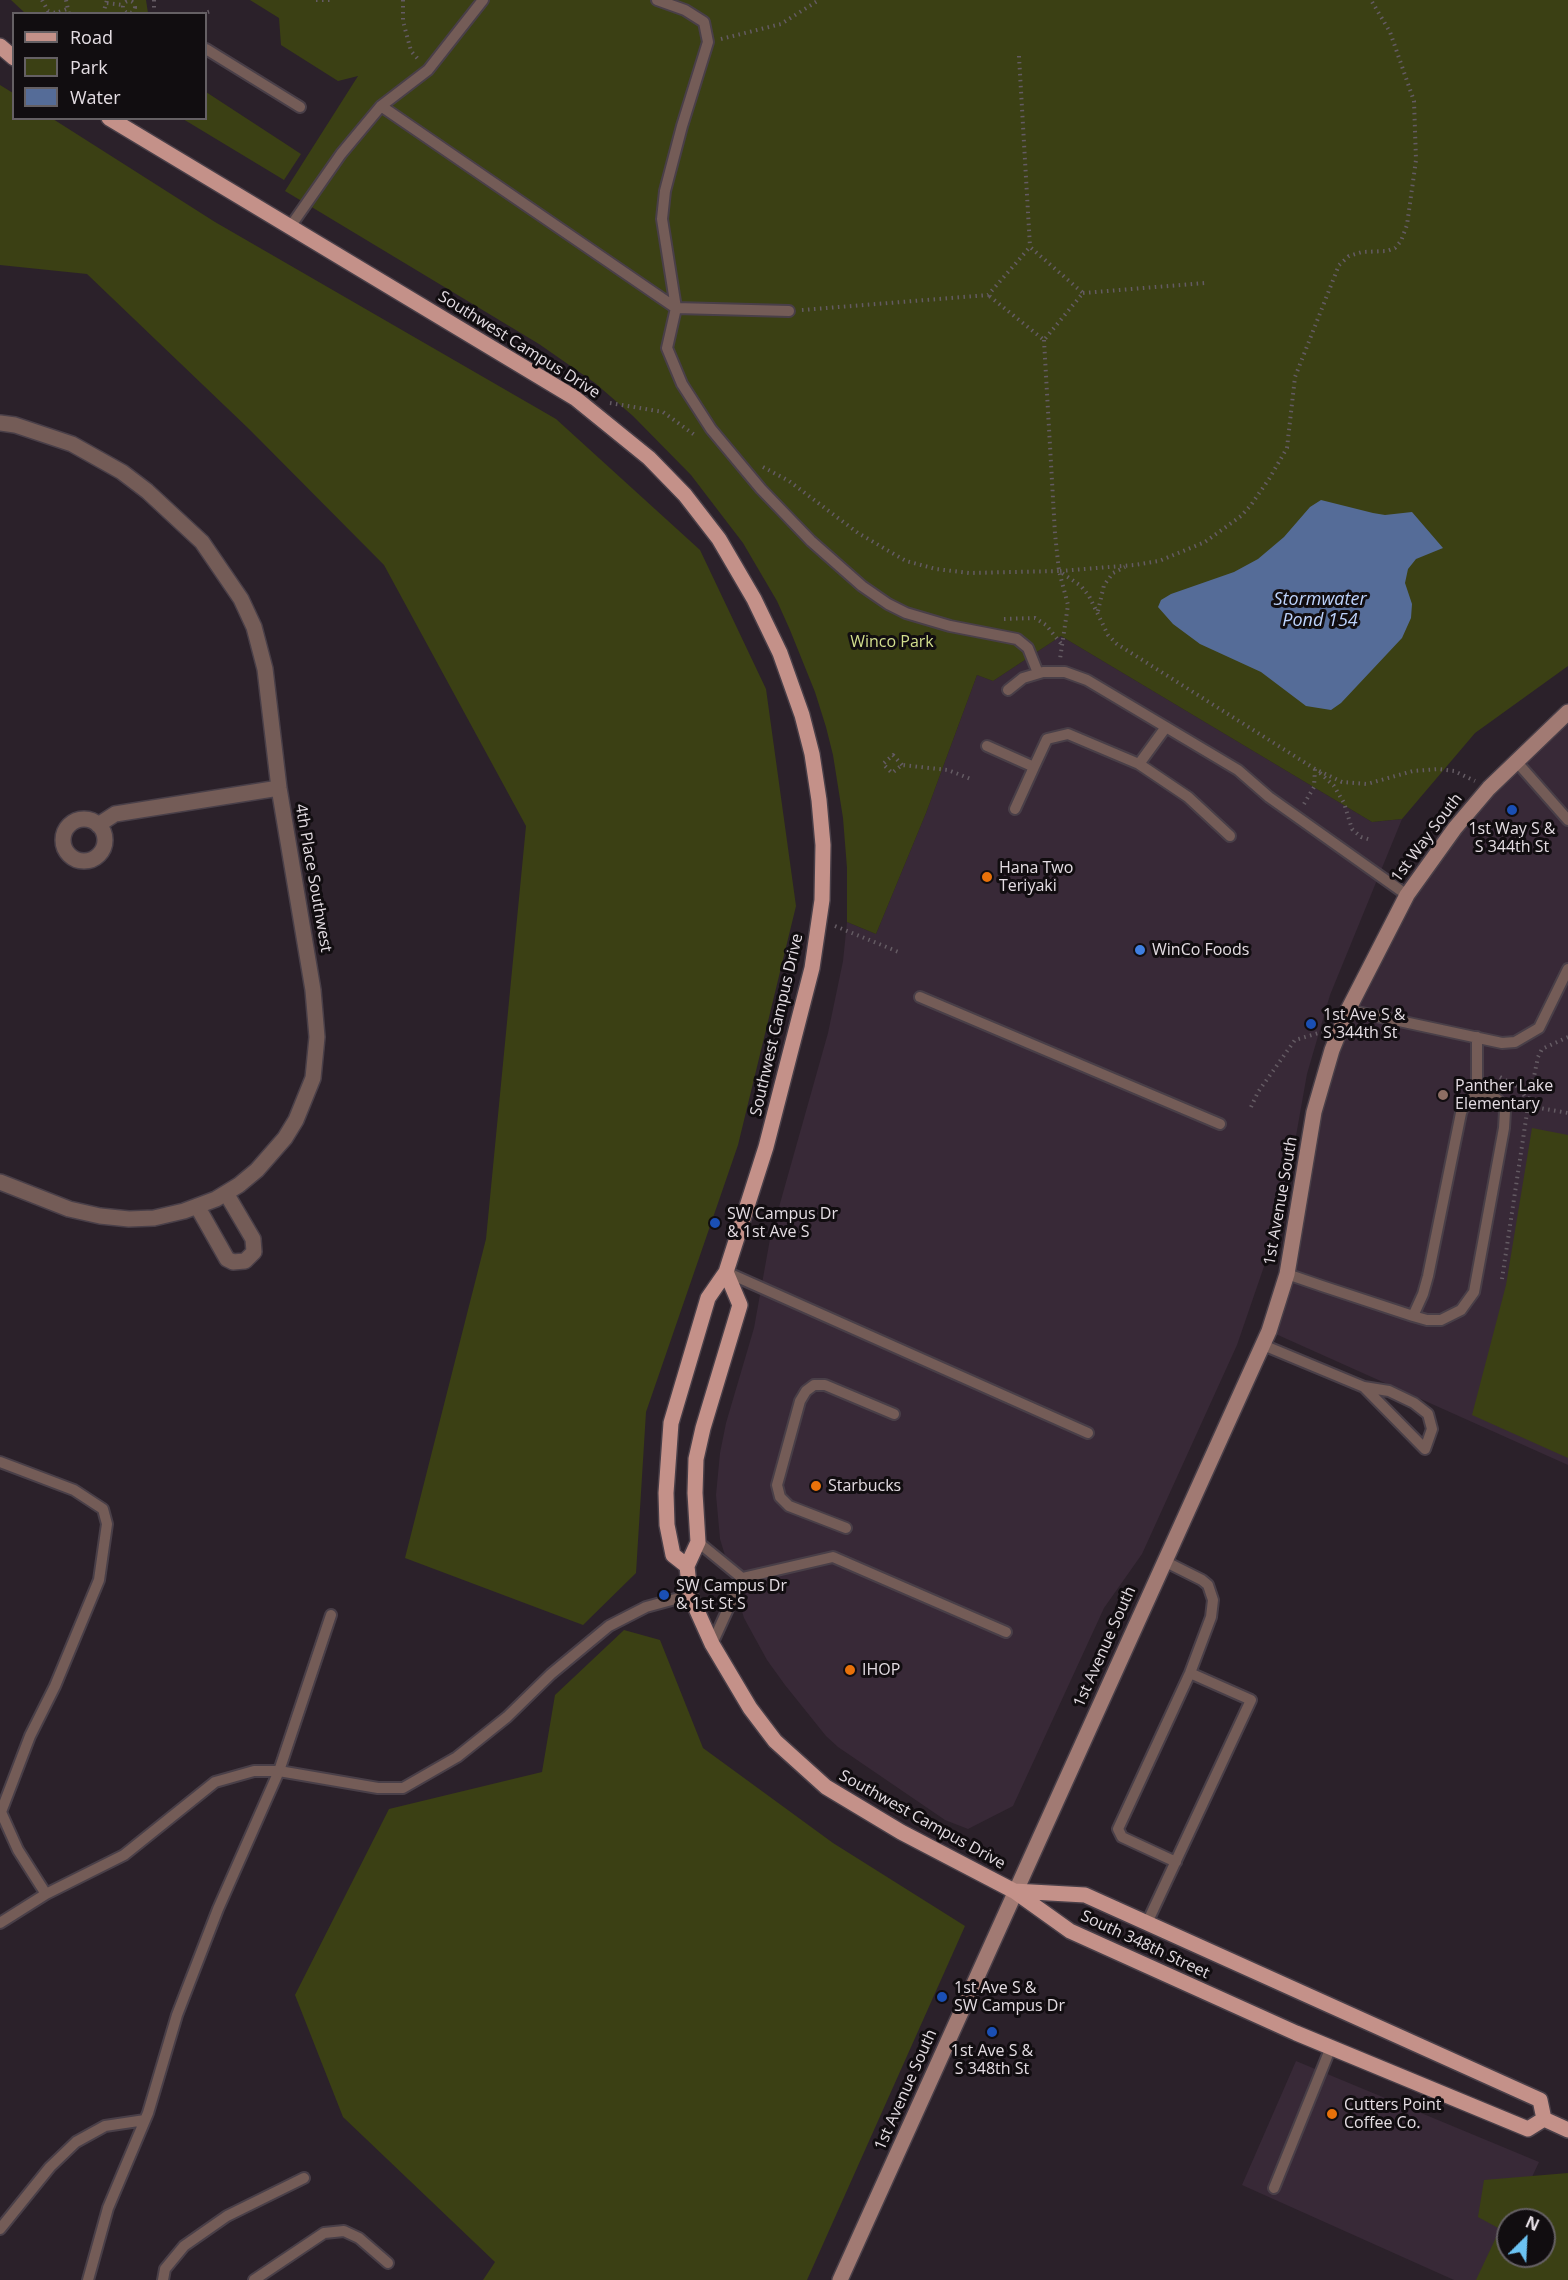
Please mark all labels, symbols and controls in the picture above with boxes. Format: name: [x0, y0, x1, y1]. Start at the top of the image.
legend: [12, 12, 207, 120]
text: Road: [70, 25, 113, 49]
text: Park: [70, 55, 108, 79]
text: Water: [70, 85, 121, 109]
street label: Southwest Campus Drive: [435, 287, 603, 403]
water label: Stormwater Pond 154: [1274, 589, 1366, 632]
park label: Winco Park: [850, 632, 934, 652]
street label: 1st Way South: [1387, 790, 1467, 886]
street label: 4th Place Southwest: [290, 802, 336, 954]
marker: 1st Way S & S 344th St: [1505, 803, 1519, 817]
place label: 1st Way S & S 344th St: [1468, 819, 1556, 857]
place label: Hana Two Teriyaki: [999, 858, 1073, 896]
marker: Hana Two Teriyaki: [980, 870, 994, 884]
street label: Southwest Campus Drive: [747, 932, 807, 1118]
place label: WinCo Foods: [1152, 940, 1249, 960]
marker: WinCo Foods: [1133, 943, 1147, 957]
place label: 1st Ave S & S 344th St: [1323, 1005, 1405, 1043]
marker: 1st Ave S & S 344th St: [1304, 1017, 1318, 1031]
place label: Panther Lake Elementary: [1455, 1076, 1553, 1114]
marker: Panther Lake Elementary: [1436, 1088, 1450, 1102]
street label: 1st Avenue South: [1260, 1135, 1302, 1267]
place label: SW Campus Dr & 1st Ave S: [727, 1204, 838, 1242]
marker: SW Campus Dr & 1st Ave S: [708, 1216, 722, 1230]
place label: Starbucks: [828, 1476, 901, 1496]
marker: Starbucks: [809, 1479, 823, 1493]
place label: SW Campus Dr & 1st St S: [676, 1576, 787, 1614]
street label: 1st Avenue South: [1070, 1584, 1140, 1710]
marker: SW Campus Dr & 1st St S: [657, 1588, 671, 1602]
place label: IHOP: [862, 1660, 900, 1680]
marker: IHOP: [843, 1663, 857, 1677]
street label: Southwest Campus Drive: [836, 1766, 1008, 1874]
street label: South 348th Street: [1078, 1907, 1212, 1983]
place label: 1st Ave S & SW Campus Dr: [954, 1978, 1065, 2016]
marker: 1st Ave S & SW Campus Dr: [935, 1990, 949, 2004]
marker: 1st Ave S & S 348th St: [985, 2025, 999, 2039]
street label: 1st Avenue South: [871, 2027, 941, 2153]
place label: 1st Ave S & S 348th St: [951, 2041, 1033, 2079]
place label: Cutters Point Coffee Co.: [1344, 2095, 1441, 2133]
marker: Cutters Point Coffee Co.: [1325, 2107, 1339, 2121]
north arrow: [1496, 2208, 1556, 2268]
text: N: [1522, 2211, 1543, 2236]

